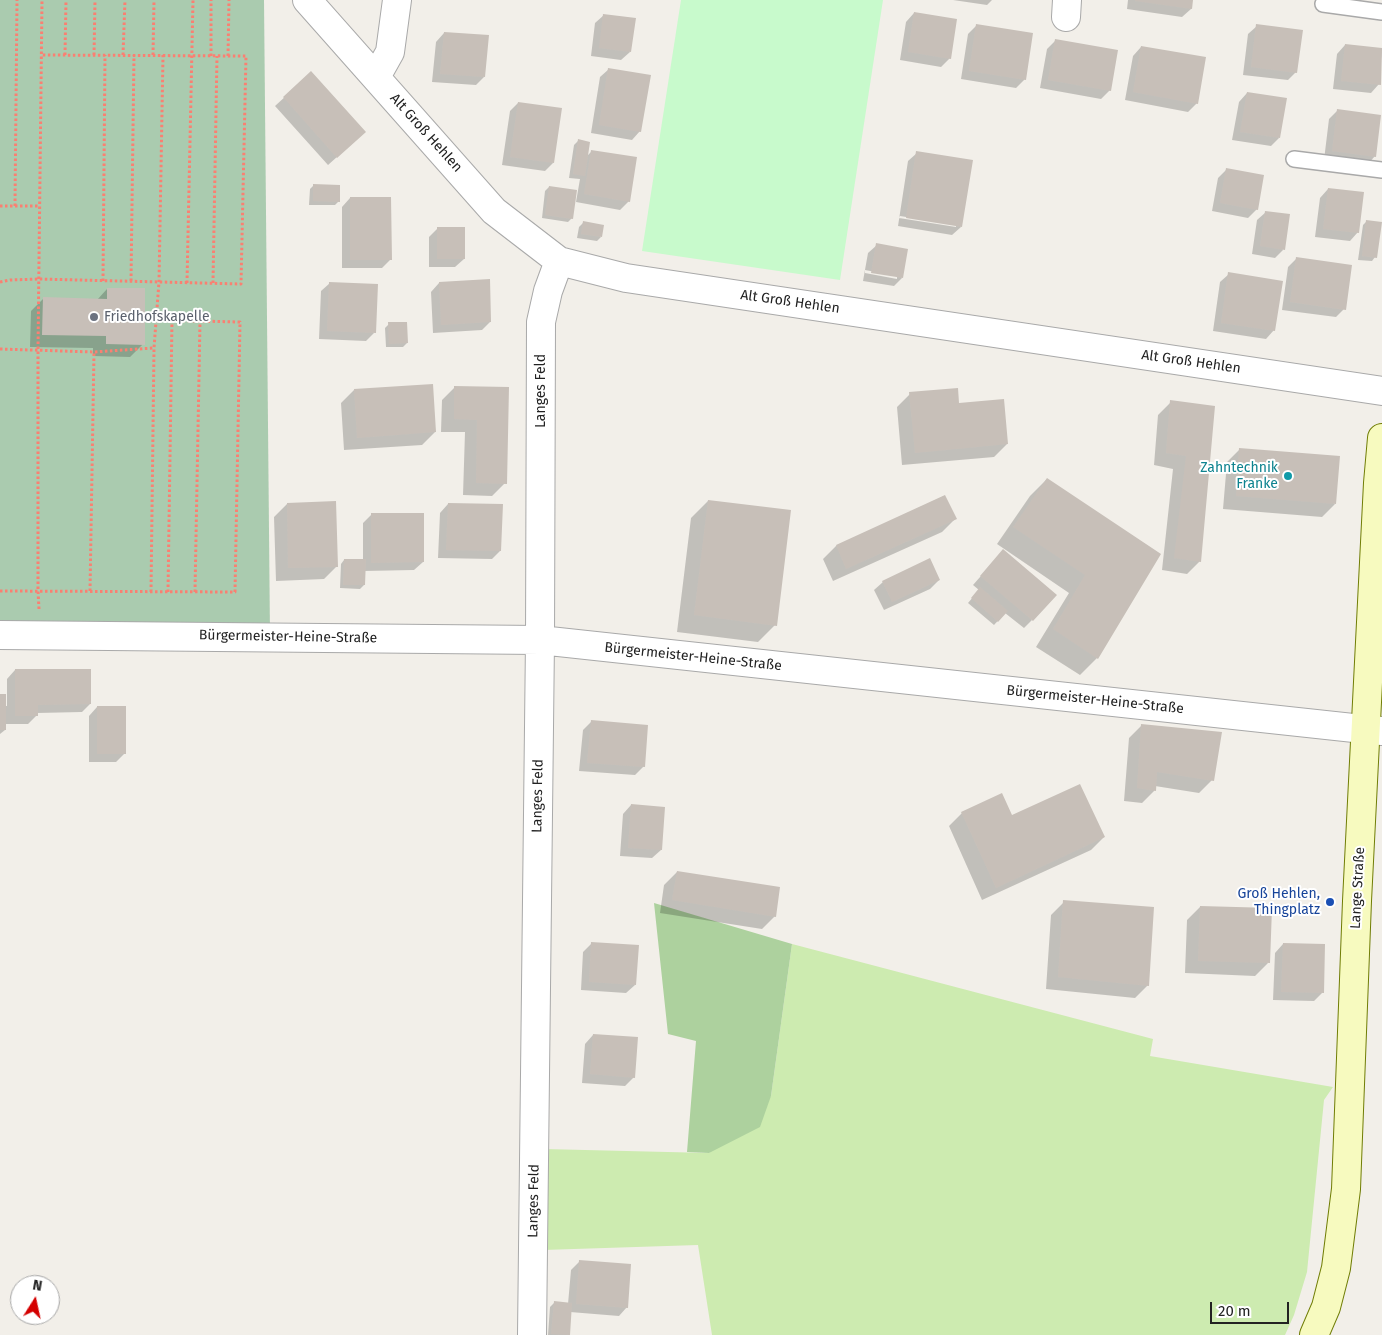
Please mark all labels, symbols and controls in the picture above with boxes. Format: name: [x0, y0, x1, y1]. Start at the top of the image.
street label: Alt Groß Hehlen: [386, 90, 466, 176]
street label: Alt Groß Hehlen: [739, 287, 841, 317]
place label: Friedhofskapelle: [104, 309, 210, 325]
marker: Friedhofskapelle: [88, 311, 100, 323]
street label: Alt Groß Hehlen: [1140, 347, 1242, 377]
street label: Langes Feld: [533, 354, 549, 428]
place label: Zahntechnik Franke: [1200, 460, 1278, 492]
marker: Zahntechnik Franke: [1282, 470, 1294, 482]
street label: Bürgermeister-Heine-Straße: [199, 627, 377, 647]
street label: Bürgermeister-Heine-Straße: [603, 639, 783, 675]
street label: Bürgermeister-Heine-Straße: [1005, 682, 1185, 718]
street label: Langes Feld: [529, 759, 547, 833]
street label: Lange Straße: [1347, 847, 1369, 929]
place label: Groß Hehlen, Thingplatz: [1237, 886, 1320, 919]
marker: Groß Hehlen, Thingplatz: [1324, 896, 1336, 908]
street label: Langes Feld: [525, 1164, 543, 1238]
north arrow: [10, 1275, 60, 1325]
text: N: [31, 1277, 44, 1295]
scale bar: [1212, 1292, 1291, 1324]
text: 20 m: [1218, 1302, 1251, 1320]

